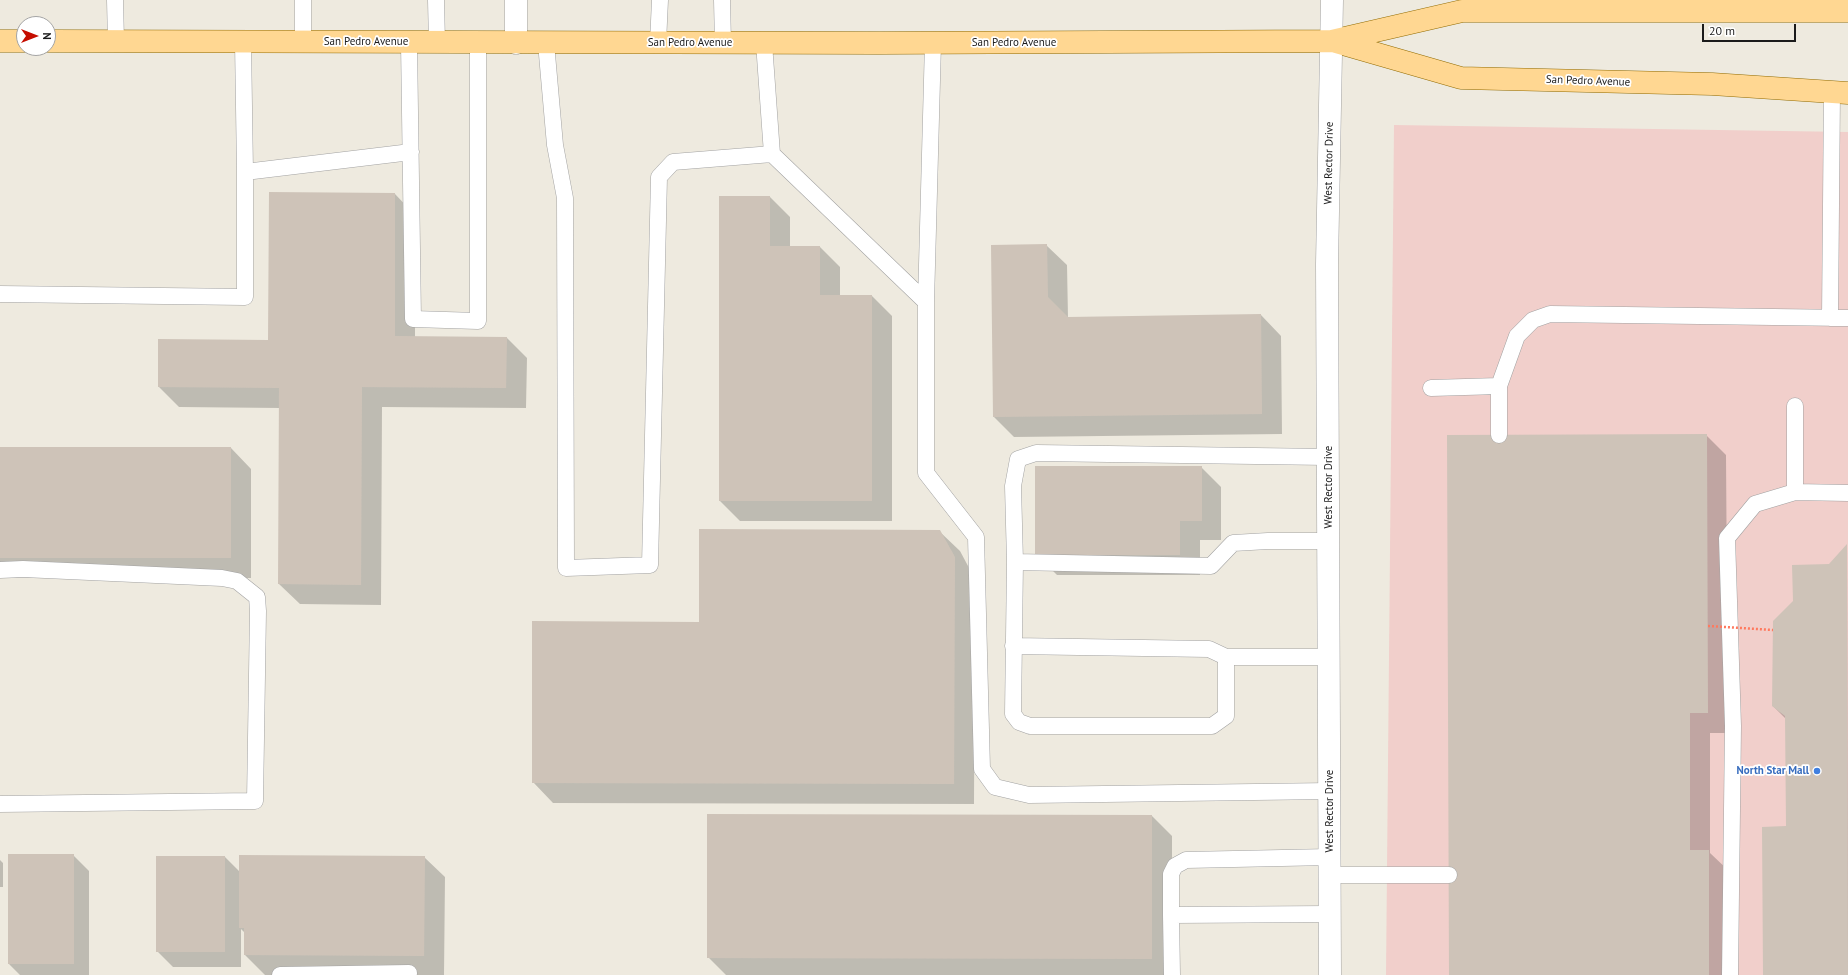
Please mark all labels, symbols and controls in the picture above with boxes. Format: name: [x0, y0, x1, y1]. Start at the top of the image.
north arrow: [16, 16, 56, 56]
scale bar: [1704, 16, 1798, 42]
text: 20 m: [1709, 23, 1735, 38]
text: N: [40, 32, 54, 40]
street label: San Pedro Avenue: [324, 35, 408, 49]
street label: San Pedro Avenue: [648, 36, 732, 50]
street label: San Pedro Avenue: [972, 36, 1056, 50]
street label: San Pedro Avenue: [1546, 73, 1630, 89]
street label: West Rector Drive: [1322, 121, 1336, 205]
street label: West Rector Drive: [1322, 446, 1336, 528]
place label: North Star Mall: [1737, 764, 1809, 778]
marker: North Star Mall: [1812, 766, 1822, 776]
street label: West Rector Drive: [1323, 770, 1337, 852]

